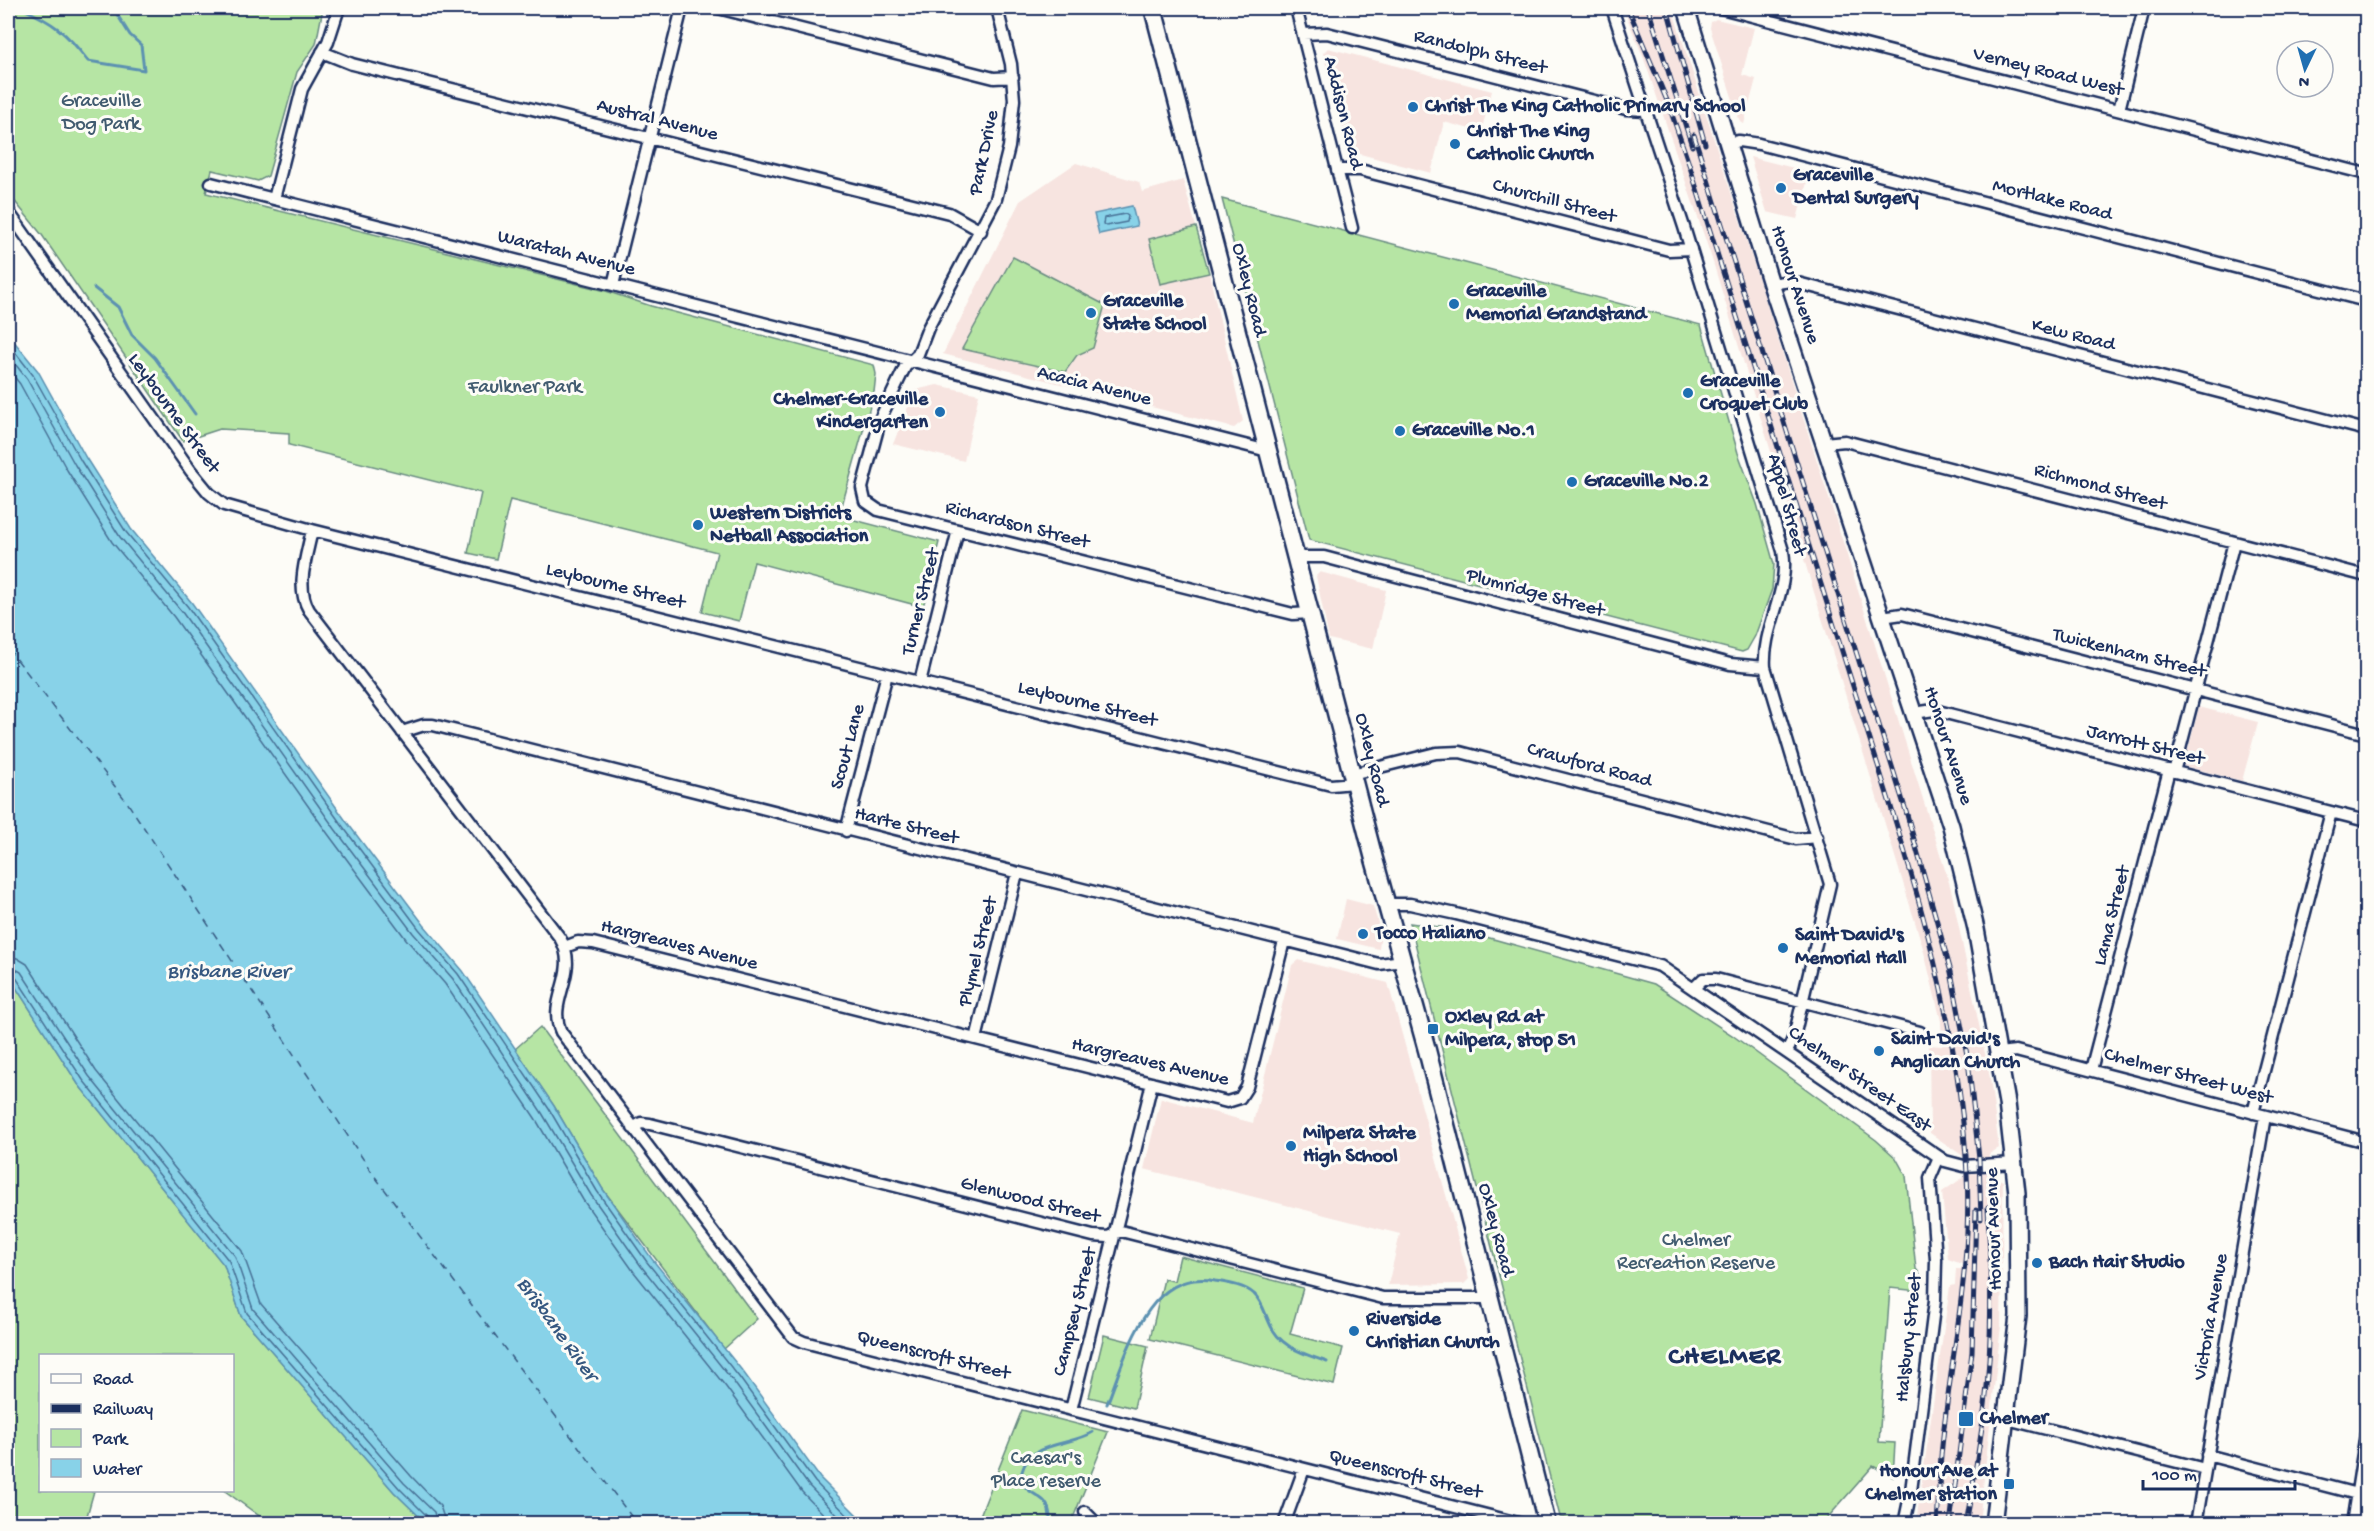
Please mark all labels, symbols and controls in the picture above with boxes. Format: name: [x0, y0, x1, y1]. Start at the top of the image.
street label: Randolph Street: [1411, 25, 1551, 81]
north arrow: [2275, 39, 2335, 99]
street label: Verney Road West: [1969, 43, 2127, 103]
street label: Addison Road: [1317, 54, 1368, 174]
text: N: [2297, 70, 2310, 90]
park label: Graceville Dog Park: [60, 91, 142, 137]
street label: Austral Avenue: [594, 95, 721, 147]
place label: Christ The King Catholic Primary School: [1424, 96, 1746, 119]
marker: Christ The King Catholic Primary School: [1406, 100, 1420, 114]
street label: Park Drive: [965, 108, 1005, 199]
place label: Christ The King Catholic Church: [1466, 121, 1594, 167]
marker: Christ The King Catholic Church: [1448, 137, 1462, 151]
place label: Graceville Dental Surgery: [1791, 165, 1919, 211]
street label: Churchill Street: [1490, 174, 1620, 230]
street label: Mortlake Road: [1990, 175, 2117, 228]
marker: Graceville Dental Surgery: [1774, 181, 1788, 195]
street label: Honour Avenue: [1764, 223, 1824, 348]
street label: Waratah Avenue: [495, 226, 638, 282]
street label: Oxley Road: [1225, 241, 1271, 341]
place label: Graceville Memorial Grandstand: [1466, 281, 1649, 327]
place label: Graceville State School: [1103, 291, 1207, 337]
marker: Graceville Memorial Grandstand: [1447, 297, 1461, 311]
marker: Graceville State School: [1084, 306, 1098, 320]
street label: Kew Road: [2029, 315, 2119, 358]
street label: Leybourne Street: [122, 349, 225, 480]
street label: Acacia Avenue: [1035, 362, 1154, 412]
place label: Graceville Croquet Club: [1699, 371, 1809, 417]
park label: Faulkner Park: [467, 377, 584, 400]
marker: Graceville Croquet Club: [1681, 386, 1695, 400]
place label: Chelmer-Graceville Kindergarten: [773, 389, 929, 435]
marker: Chelmer-Graceville Kindergarten: [933, 405, 947, 419]
place label: Graceville No.1: [1412, 420, 1535, 443]
marker: Graceville No.1: [1393, 424, 1407, 438]
street label: Appel Street: [1761, 452, 1811, 560]
street label: Richmond Street: [2031, 459, 2171, 517]
place label: Graceville No.2: [1584, 471, 1709, 494]
marker: Graceville No.2: [1565, 475, 1579, 489]
street label: Richardson Street: [943, 497, 1093, 555]
place label: Western Districts Netball Association: [709, 503, 869, 549]
marker: Western Districts Netball Association: [691, 518, 705, 532]
street label: Turner Street: [897, 544, 947, 659]
street label: Leybourne Street: [543, 559, 689, 616]
street label: Plumridge Street: [1463, 564, 1608, 624]
street label: Twickenham Street: [2049, 624, 2210, 685]
street label: Leybourne Street: [1015, 677, 1161, 734]
street label: Honour Avenue: [1917, 684, 1977, 809]
street label: Scout Lane: [827, 701, 872, 792]
street label: Oxley Road: [1348, 711, 1394, 811]
street label: Jarrott Street: [2084, 720, 2208, 772]
street label: Crawford Road: [1524, 738, 1656, 794]
street label: Harte Street: [852, 803, 962, 851]
street label: Lama Street: [2090, 862, 2137, 968]
street label: Plymel Street: [954, 893, 1004, 1010]
street label: Hargreaves Avenue: [598, 915, 760, 977]
place label: Tocco Italiano: [1373, 923, 1486, 946]
place label: Saint David's Memorial Hall: [1795, 925, 1907, 971]
marker: Tocco Italiano: [1356, 927, 1370, 941]
marker: Saint David's Memorial Hall: [1776, 941, 1790, 955]
water label: Brisbane River: [167, 961, 294, 986]
place label: Oxley Rd at Milpera, stop 51: [1445, 1007, 1576, 1053]
marker: Oxley Rd at Milpera, stop 51: [1426, 1022, 1440, 1036]
street label: Chelmer Street East: [1783, 1022, 1937, 1139]
place label: Saint David's Anglican Church: [1890, 1029, 2020, 1075]
street label: Hargreaves Avenue: [1069, 1034, 1232, 1092]
street label: Chelmer Street West: [2101, 1043, 2277, 1111]
marker: Saint David's Anglican Church: [1872, 1044, 1886, 1058]
place label: Milpera State High School: [1303, 1123, 1416, 1169]
marker: Milpera State High School: [1284, 1139, 1298, 1153]
street label: Honour Avenue: [1981, 1166, 2009, 1291]
street label: Glenwood Street: [958, 1173, 1104, 1230]
street label: Oxley Road: [1472, 1181, 1519, 1281]
park label: Chelmer Recreation Reserve: [1617, 1230, 1776, 1276]
street label: Campsey Street: [1049, 1244, 1104, 1379]
street label: Victoria Avenue: [2189, 1251, 2235, 1383]
place label: Bach Hair Studio: [2048, 1252, 2185, 1275]
marker: Bach Hair Studio: [2030, 1256, 2044, 1270]
street label: Halsbury Street: [1892, 1271, 1928, 1403]
water label: Brisbane River: [510, 1273, 605, 1390]
place label: Riverside Christian Church: [1365, 1309, 1500, 1355]
marker: Riverside Christian Church: [1347, 1324, 1361, 1338]
street label: Queenscroft Street: [854, 1326, 1014, 1387]
district label: CHELMER: [1668, 1343, 1782, 1374]
legend: [39, 1354, 234, 1492]
text: Road: [93, 1370, 134, 1391]
text: Railway: [93, 1400, 153, 1421]
place label: Chelmer: [1979, 1408, 2050, 1431]
marker: Chelmer: [1957, 1410, 1975, 1428]
text: Park: [92, 1430, 129, 1451]
street label: Queenscroft Street: [1326, 1445, 1486, 1506]
park label: Caesar's Place reserve: [990, 1448, 1102, 1494]
scale bar: [2143, 1453, 2294, 1491]
text: Water: [93, 1460, 143, 1481]
place label: Honour Ave at Chelmer station: [1864, 1461, 1999, 1507]
text: 100 m: [2151, 1466, 2197, 1487]
marker: Honour Ave at Chelmer station: [2002, 1477, 2016, 1491]

